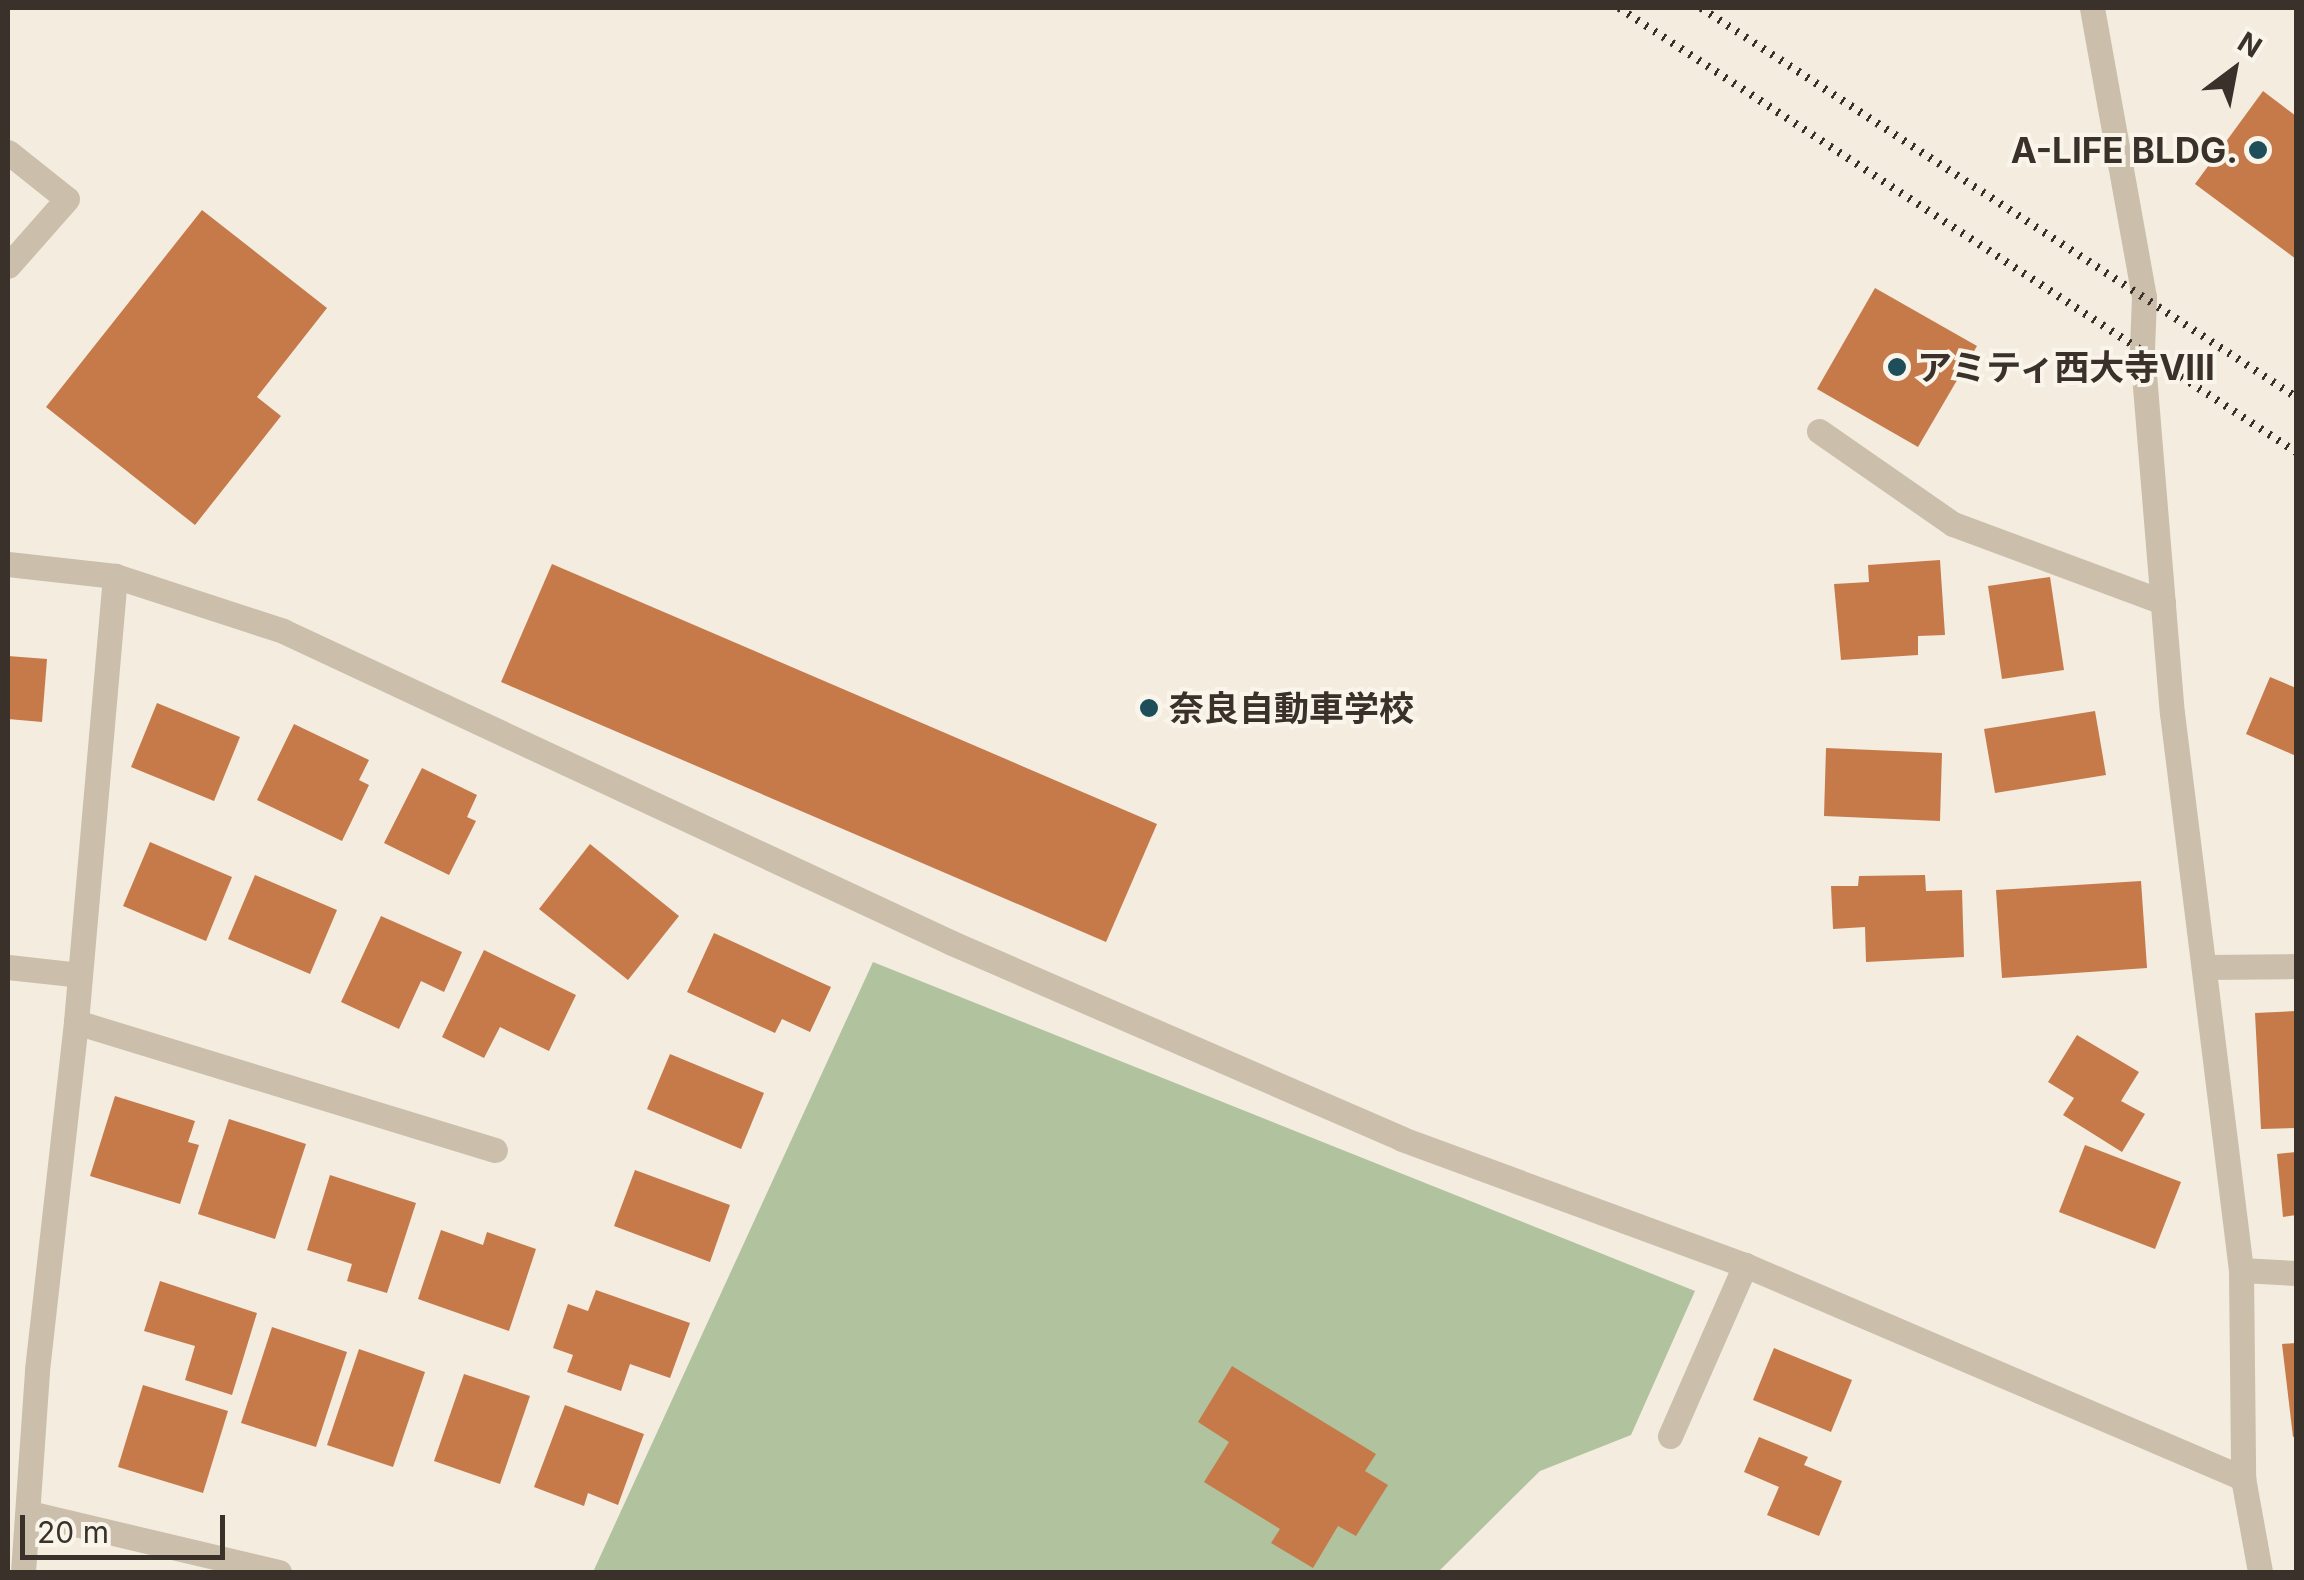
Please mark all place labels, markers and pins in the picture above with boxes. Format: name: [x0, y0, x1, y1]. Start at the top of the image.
place label: A-LIFE BLDG.: [2011, 129, 2238, 171]
marker: A-LIFE BLDG.: [2247, 139, 2269, 161]
place label: アミティ西大寺VIII: [1917, 346, 2218, 388]
marker: アミティ西大寺VIII: [1886, 356, 1908, 378]
place label: 奈良自動車学校: [1169, 687, 1414, 729]
marker: 奈良自動車学校: [1138, 697, 1160, 719]

